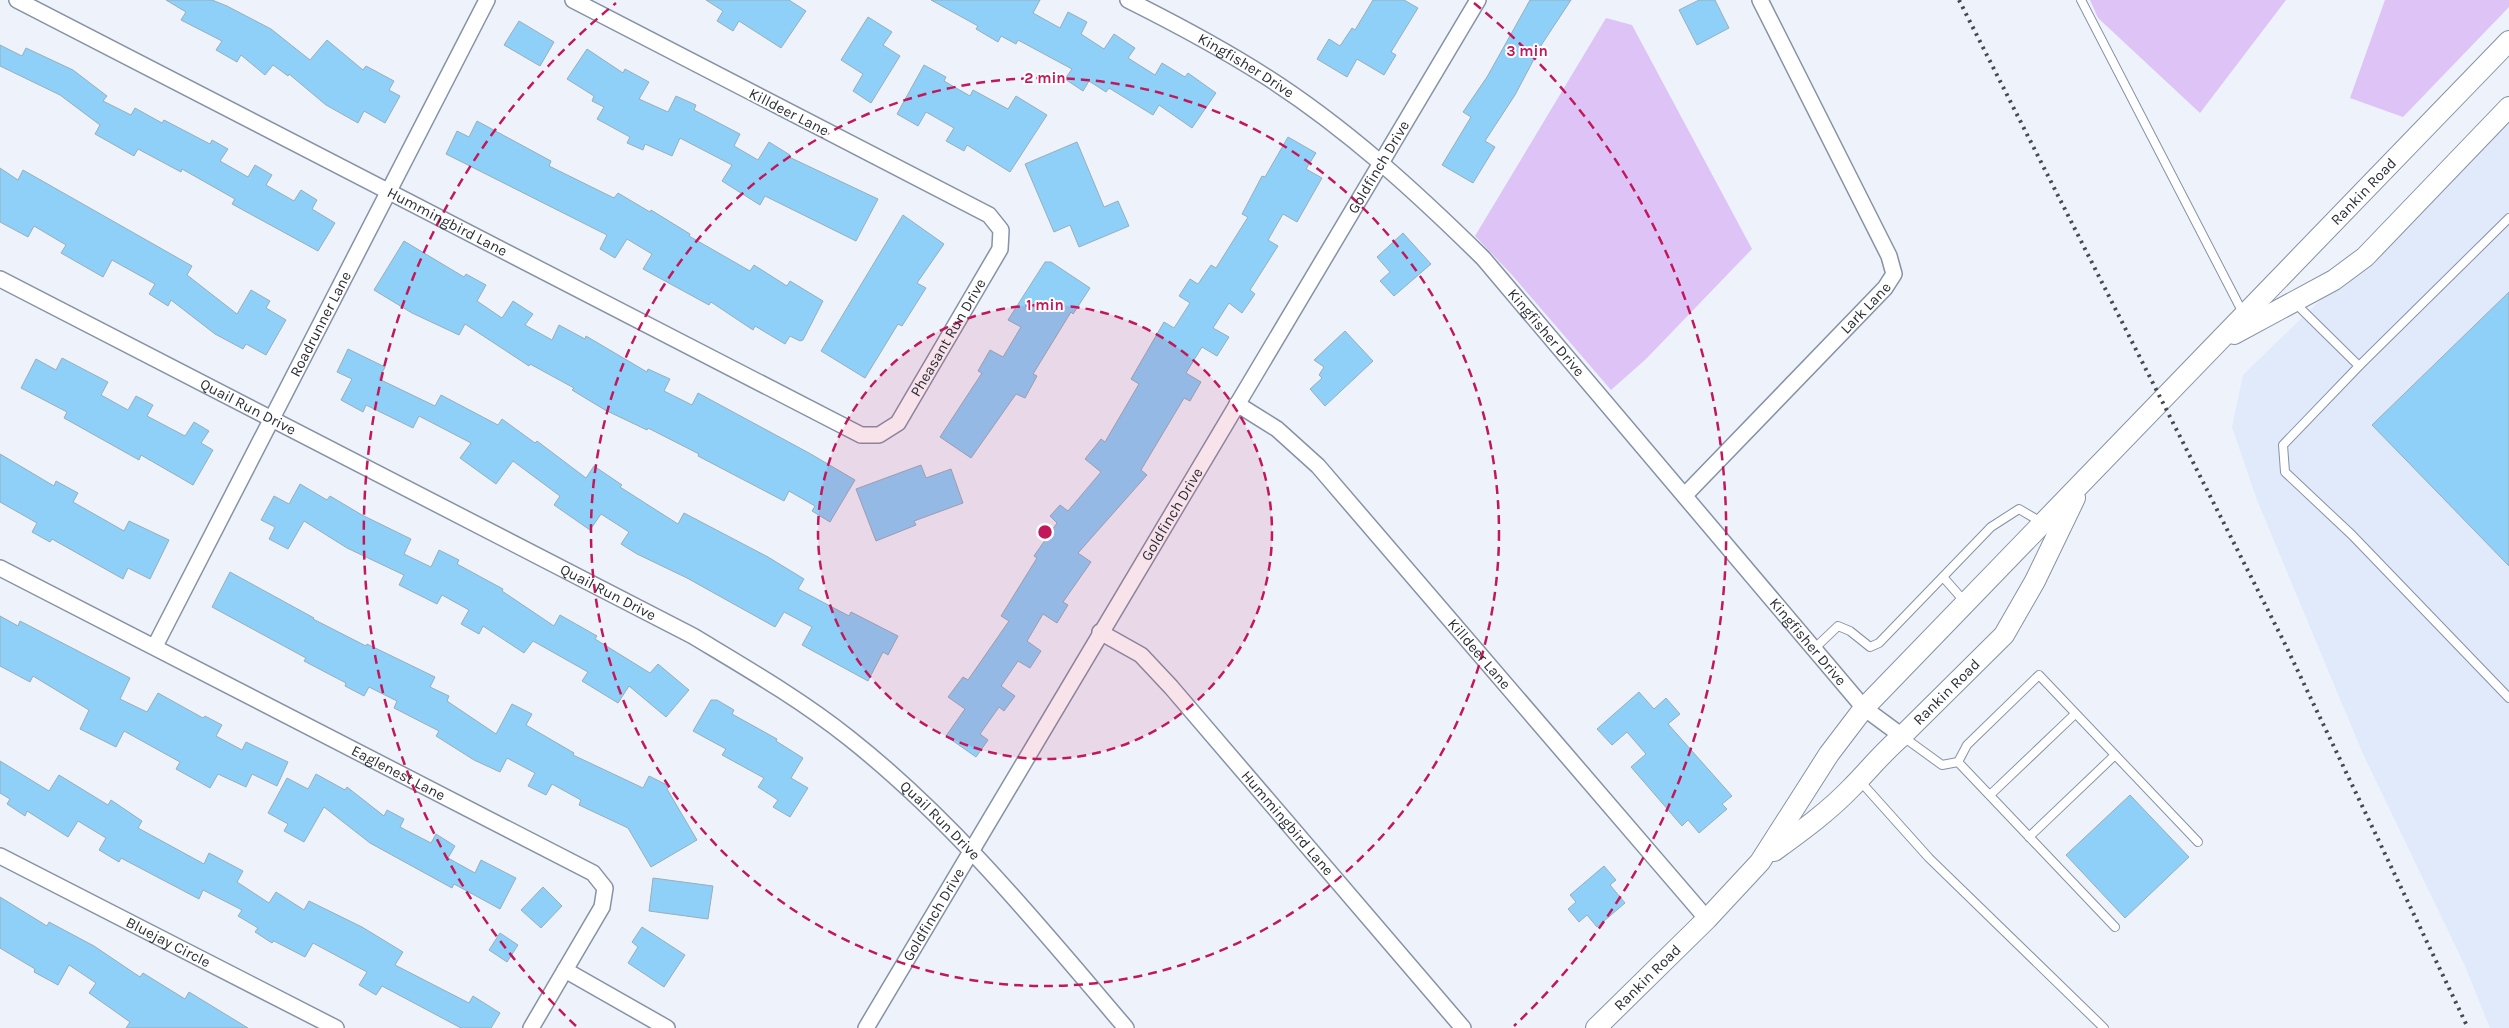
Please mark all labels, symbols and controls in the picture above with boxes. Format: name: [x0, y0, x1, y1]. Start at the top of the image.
street label: Kingfisher Drive: [1195, 29, 1298, 102]
text: 3 min: [1506, 42, 1548, 60]
text: 2 min: [1024, 69, 1066, 87]
street label: Killdeer Lane: [746, 84, 832, 140]
street label: Goldfinch Drive: [1344, 117, 1413, 217]
street label: Rankin Road: [2327, 154, 2400, 229]
street label: Hummingbird Lane: [384, 183, 510, 260]
street label: Roadrunner Lane: [286, 268, 355, 380]
street label: Pheasant Run Drive: [906, 275, 990, 400]
street label: Lark Lane: [1837, 279, 1895, 338]
street label: Kingfisher Drive: [1504, 285, 1588, 380]
text: 1 min: [1026, 296, 1064, 314]
street label: Quail Run Drive: [197, 375, 299, 439]
street label: Goldfinch Drive: [1137, 464, 1207, 564]
centre of rings: [1036, 523, 1054, 541]
street label: Quail Run Drive: [557, 560, 659, 624]
street label: Kingfisher Drive: [1766, 594, 1850, 689]
street label: Killdeer Lane: [1444, 615, 1515, 693]
street label: Rankin Road: [1909, 655, 1984, 729]
street label: Eaglenest Lane: [348, 741, 448, 804]
street label: Hummingbird Lane: [1238, 767, 1337, 879]
street label: Quail Run Drive: [896, 777, 984, 864]
street label: Goldfinch Drive: [899, 865, 968, 964]
street label: Bluejay Circle: [123, 913, 214, 971]
street label: Rankin Road: [1610, 941, 1685, 1014]

